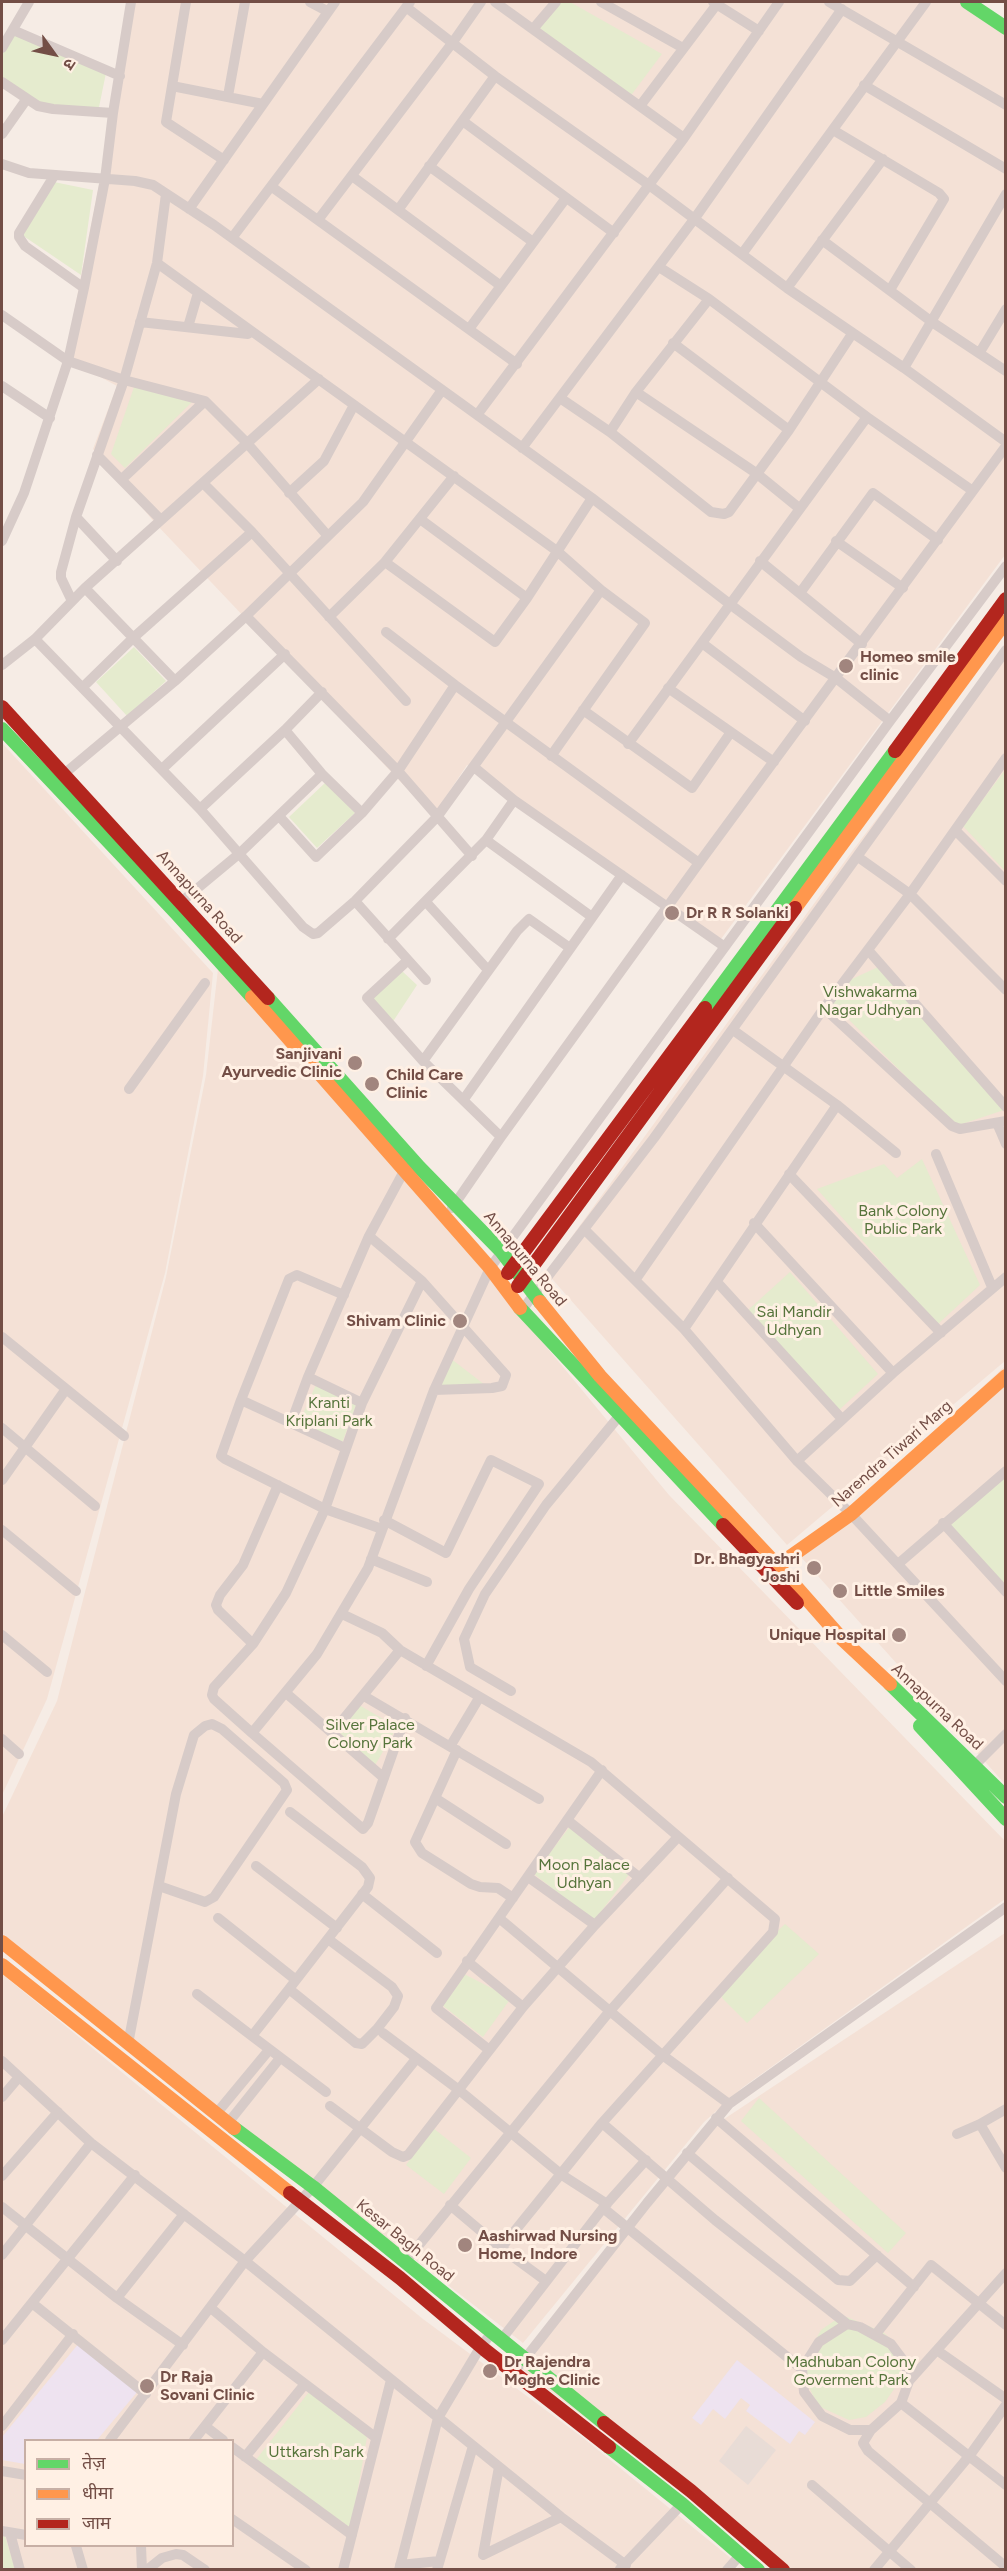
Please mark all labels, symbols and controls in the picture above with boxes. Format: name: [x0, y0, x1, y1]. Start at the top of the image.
north arrow: [24, 24, 84, 84]
text: उ: [59, 55, 80, 73]
place label: Homeo smile clinic: [860, 647, 956, 685]
marker: Homeo smile clinic: [837, 657, 855, 675]
street label: Annapurna Road: [152, 847, 246, 947]
place label: Dr R R Solanki: [686, 903, 789, 923]
marker: Dr R R Solanki: [663, 904, 681, 922]
park label: Vishwakarma Nagar Udhyan: [819, 982, 921, 1020]
place label: Sanjivani Ayurvedic Clinic: [221, 1044, 342, 1082]
marker: Sanjivani Ayurvedic Clinic: [346, 1054, 364, 1072]
place label: Child Care Clinic: [386, 1065, 463, 1103]
marker: Child Care Clinic: [363, 1075, 381, 1093]
park label: Bank Colony Public Park: [858, 1201, 948, 1239]
street label: Annapurna Road: [480, 1207, 570, 1311]
park label: Sai Mandir Udhyan: [757, 1302, 831, 1340]
place label: Shivam Clinic: [346, 1311, 446, 1331]
marker: Shivam Clinic: [451, 1312, 469, 1330]
park label: Kranti Kriplani Park: [285, 1393, 373, 1431]
street label: Narendra Tiwari Marg: [828, 1397, 956, 1511]
place label: Dr. Bhagyashri Joshi: [694, 1549, 800, 1587]
marker: Dr. Bhagyashri Joshi: [805, 1559, 823, 1577]
place label: Little Smiles: [854, 1581, 944, 1601]
marker: Little Smiles: [831, 1582, 849, 1600]
place label: Unique Hospital: [769, 1625, 886, 1645]
marker: Unique Hospital: [890, 1626, 908, 1644]
street label: Annapurna Road: [887, 1660, 987, 1754]
park label: Silver Palace Colony Park: [325, 1715, 415, 1753]
park label: Moon Palace Udhyan: [538, 1855, 630, 1893]
street label: Kesar Bagh Road: [352, 2196, 458, 2286]
place label: Aashirwad Nursing Home, Indore: [478, 2226, 617, 2264]
marker: Aashirwad Nursing Home, Indore: [456, 2236, 474, 2254]
place label: Dr Rajendra Moghe Clinic: [504, 2352, 600, 2390]
park label: Madhuban Colony Goverment Park: [786, 2352, 916, 2390]
marker: Dr Rajendra Moghe Clinic: [481, 2362, 499, 2380]
place label: Dr Raja Sovani Clinic: [160, 2367, 255, 2405]
marker: Dr Raja Sovani Clinic: [138, 2377, 156, 2395]
legend: [24, 2439, 234, 2547]
park label: Uttkarsh Park: [268, 2442, 364, 2462]
text: तेज़: [82, 2452, 106, 2474]
text: धीमा: [82, 2482, 113, 2504]
text: जाम: [82, 2512, 111, 2534]

